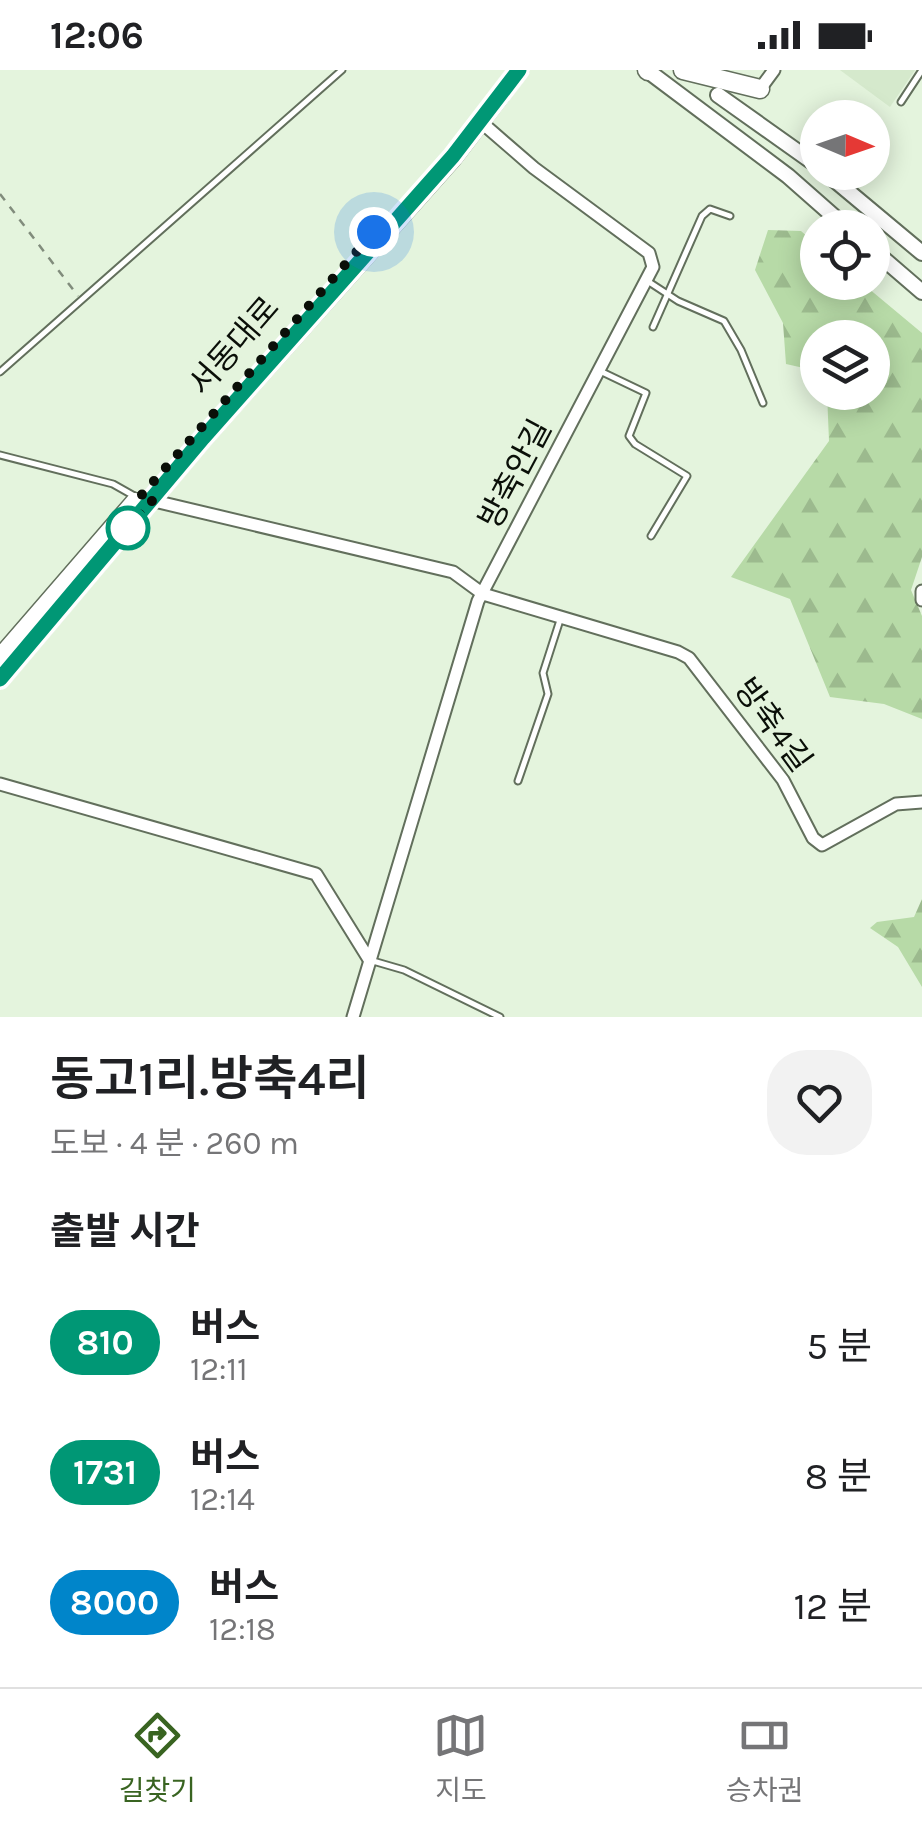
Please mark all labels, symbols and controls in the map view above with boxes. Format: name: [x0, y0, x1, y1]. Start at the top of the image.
text: 12:06: [50, 13, 144, 58]
north arrow: [800, 100, 890, 190]
map controls: [800, 100, 890, 410]
your location: [349, 207, 399, 257]
button: locate: [800, 210, 890, 300]
street label: 서동대로: [181, 289, 287, 403]
button: layers: [800, 320, 890, 410]
street label: 방축안길: [471, 413, 559, 535]
unlabelled marker: [107, 507, 149, 549]
street label: 방축4길: [727, 671, 819, 779]
button: heart: [767, 1050, 872, 1155]
text: 동고1리.방축4리: [50, 1051, 370, 1107]
text: 도보 · 4 분 · 260 m: [50, 1125, 299, 1162]
text: 출발 시간: [50, 1209, 199, 1254]
text: 버스: [190, 1305, 260, 1350]
text: 810: [76, 1322, 134, 1363]
text: 5 분: [807, 1324, 872, 1369]
text: 12:11: [190, 1351, 248, 1388]
text: 버스: [190, 1435, 260, 1480]
text: 1731: [73, 1452, 137, 1493]
text: 8 분: [805, 1454, 872, 1499]
text: 12:14: [190, 1481, 255, 1518]
text: 버스: [209, 1565, 279, 1610]
text: 8000: [70, 1582, 159, 1623]
text: 12 분: [793, 1584, 872, 1629]
text: 12:18: [209, 1611, 276, 1648]
tab: 길찾기: [119, 1708, 196, 1808]
tab: 지도: [433, 1708, 488, 1808]
tab: 승차권: [726, 1708, 803, 1808]

